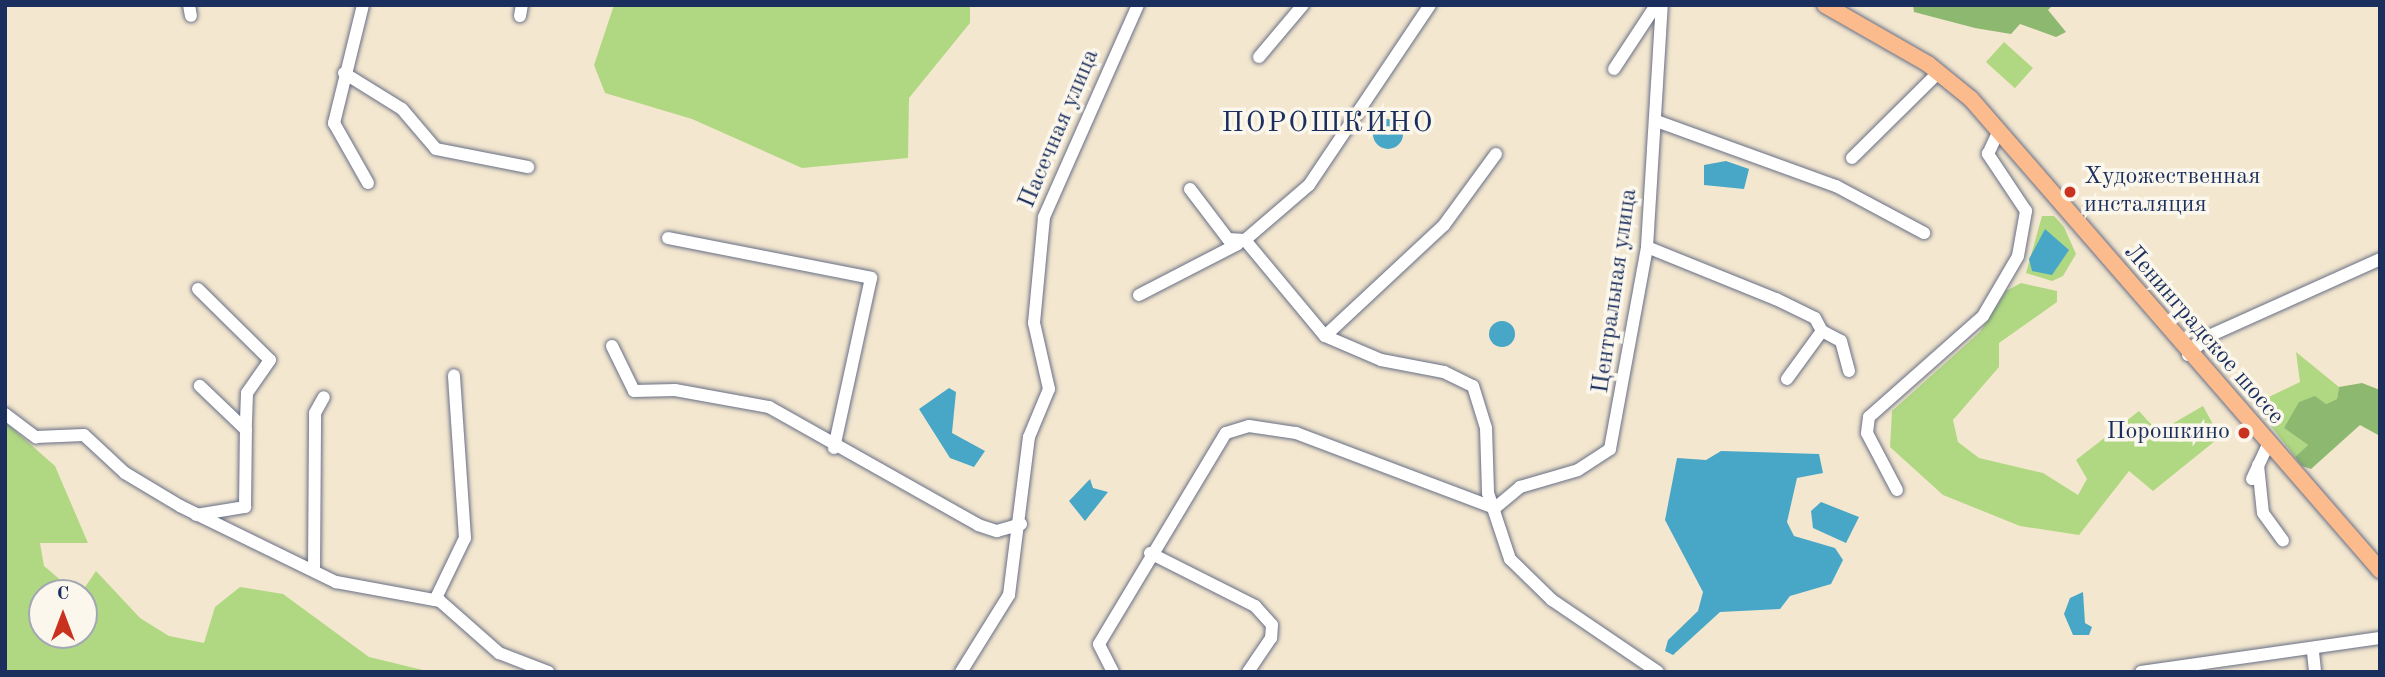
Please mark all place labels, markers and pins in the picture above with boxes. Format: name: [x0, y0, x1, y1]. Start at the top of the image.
place label: Художественная инсталяция: [2084, 164, 2261, 220]
marker: Художественная инсталяция: [2062, 184, 2078, 200]
place label: Порошкино: [2107, 419, 2230, 447]
marker: Порошкино: [2236, 425, 2252, 441]

